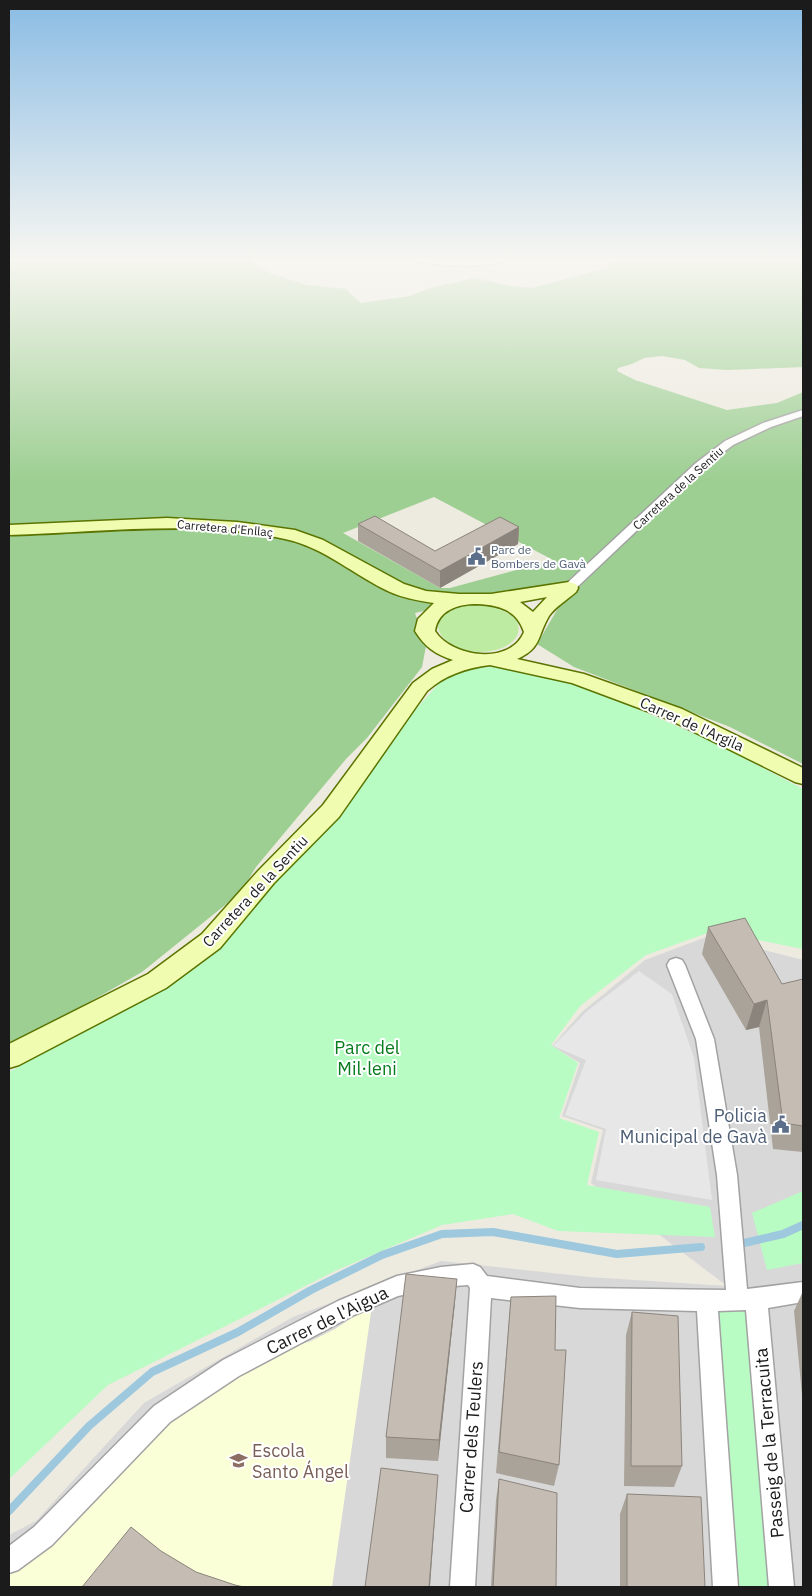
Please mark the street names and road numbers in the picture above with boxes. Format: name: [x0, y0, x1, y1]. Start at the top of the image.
street label: Carretera de la Sentiu: [630, 443, 726, 533]
street label: Carretera d'Enllaç: [176, 516, 274, 540]
street label: Carrer de l'Argila: [637, 693, 747, 755]
street label: Carretera de la Sentiu: [198, 831, 312, 951]
street label: Carrer de l'Aigua: [262, 1280, 392, 1359]
street label: Passeig de la Terracuita: [749, 1347, 789, 1539]
street label: Carrer dels Teulers: [454, 1360, 488, 1514]

